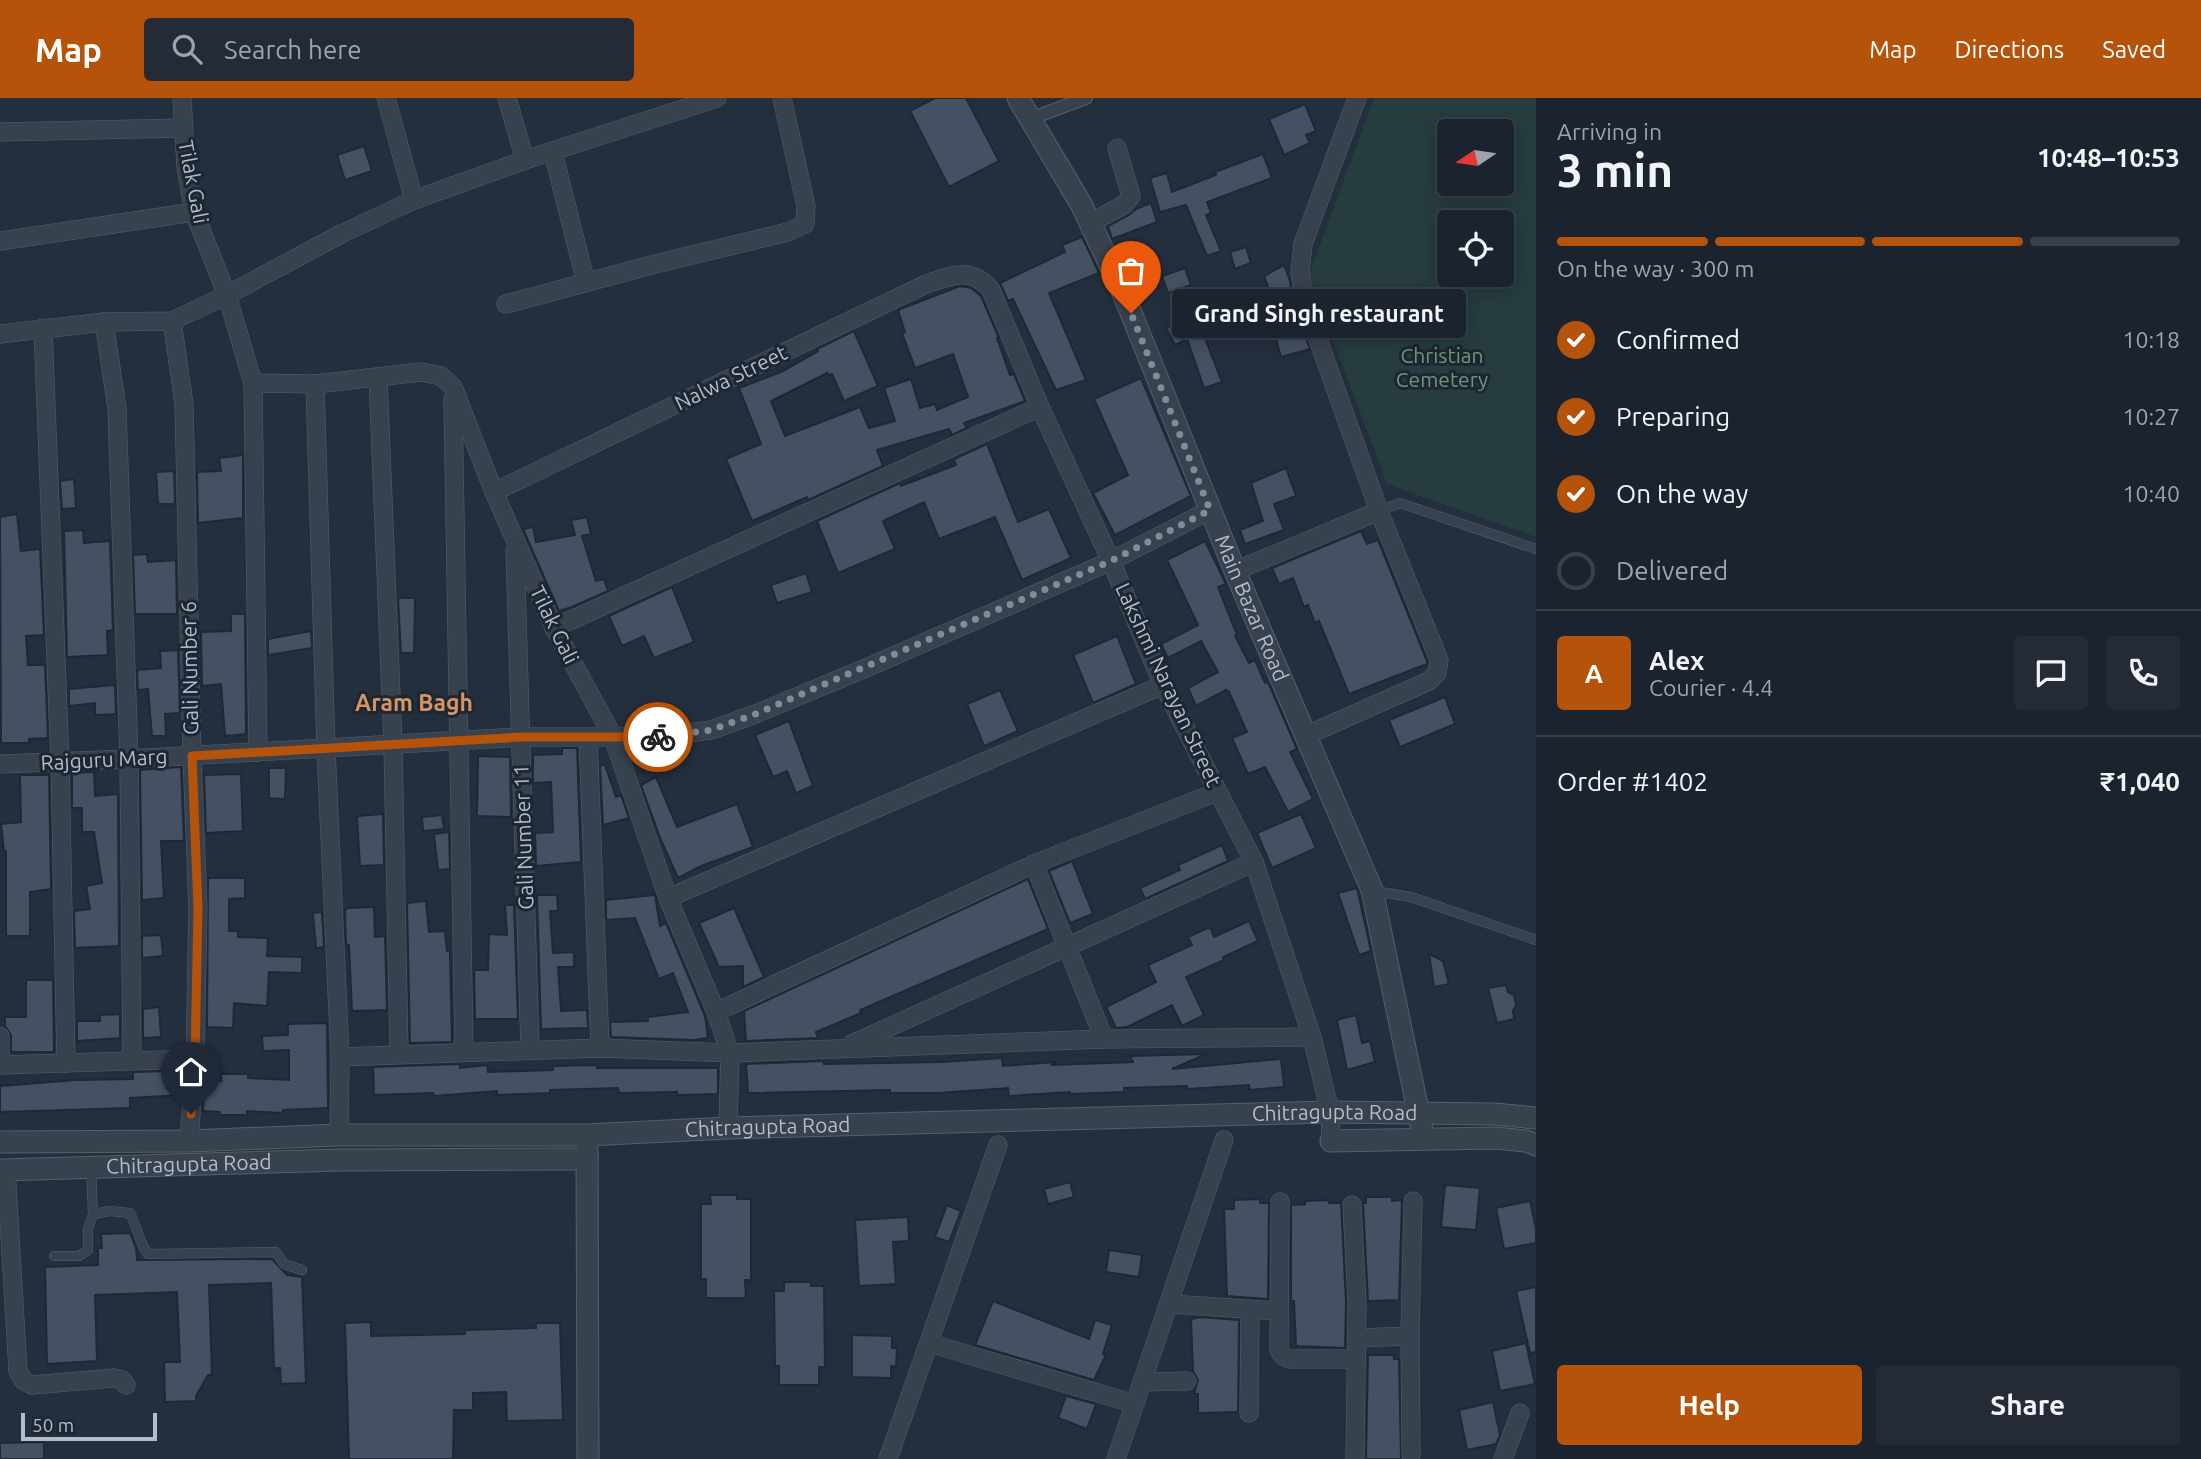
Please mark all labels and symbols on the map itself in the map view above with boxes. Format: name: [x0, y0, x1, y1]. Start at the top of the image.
north arrow: [1437, 119, 1514, 196]
street label: Tilak Gali: [174, 138, 214, 225]
pin: [1101, 241, 1161, 313]
callout: Grand Singh restaurant: [1173, 288, 1467, 338]
street label: Nalwa Street: [671, 340, 791, 415]
park label: Christian Cemetery: [1396, 343, 1488, 391]
street label: Main Bazar Road: [1211, 531, 1294, 685]
street label: Lakshmi Narayan Street: [1111, 579, 1227, 790]
street label: Tilak Gali: [526, 581, 584, 668]
street label: Gali Number 6: [176, 601, 202, 735]
district label: Aram Bagh: [355, 690, 473, 715]
courier: [623, 702, 693, 772]
street label: Rajguru Marg: [40, 744, 168, 774]
street label: Gali Number 11: [508, 764, 538, 910]
pin: [161, 1042, 221, 1114]
street label: Chitragupta Road: [1251, 1099, 1417, 1125]
street label: Chitragupta Road: [684, 1112, 851, 1141]
street label: Chitragupta Road: [106, 1149, 272, 1178]
scale bar: [21, 1410, 158, 1442]

